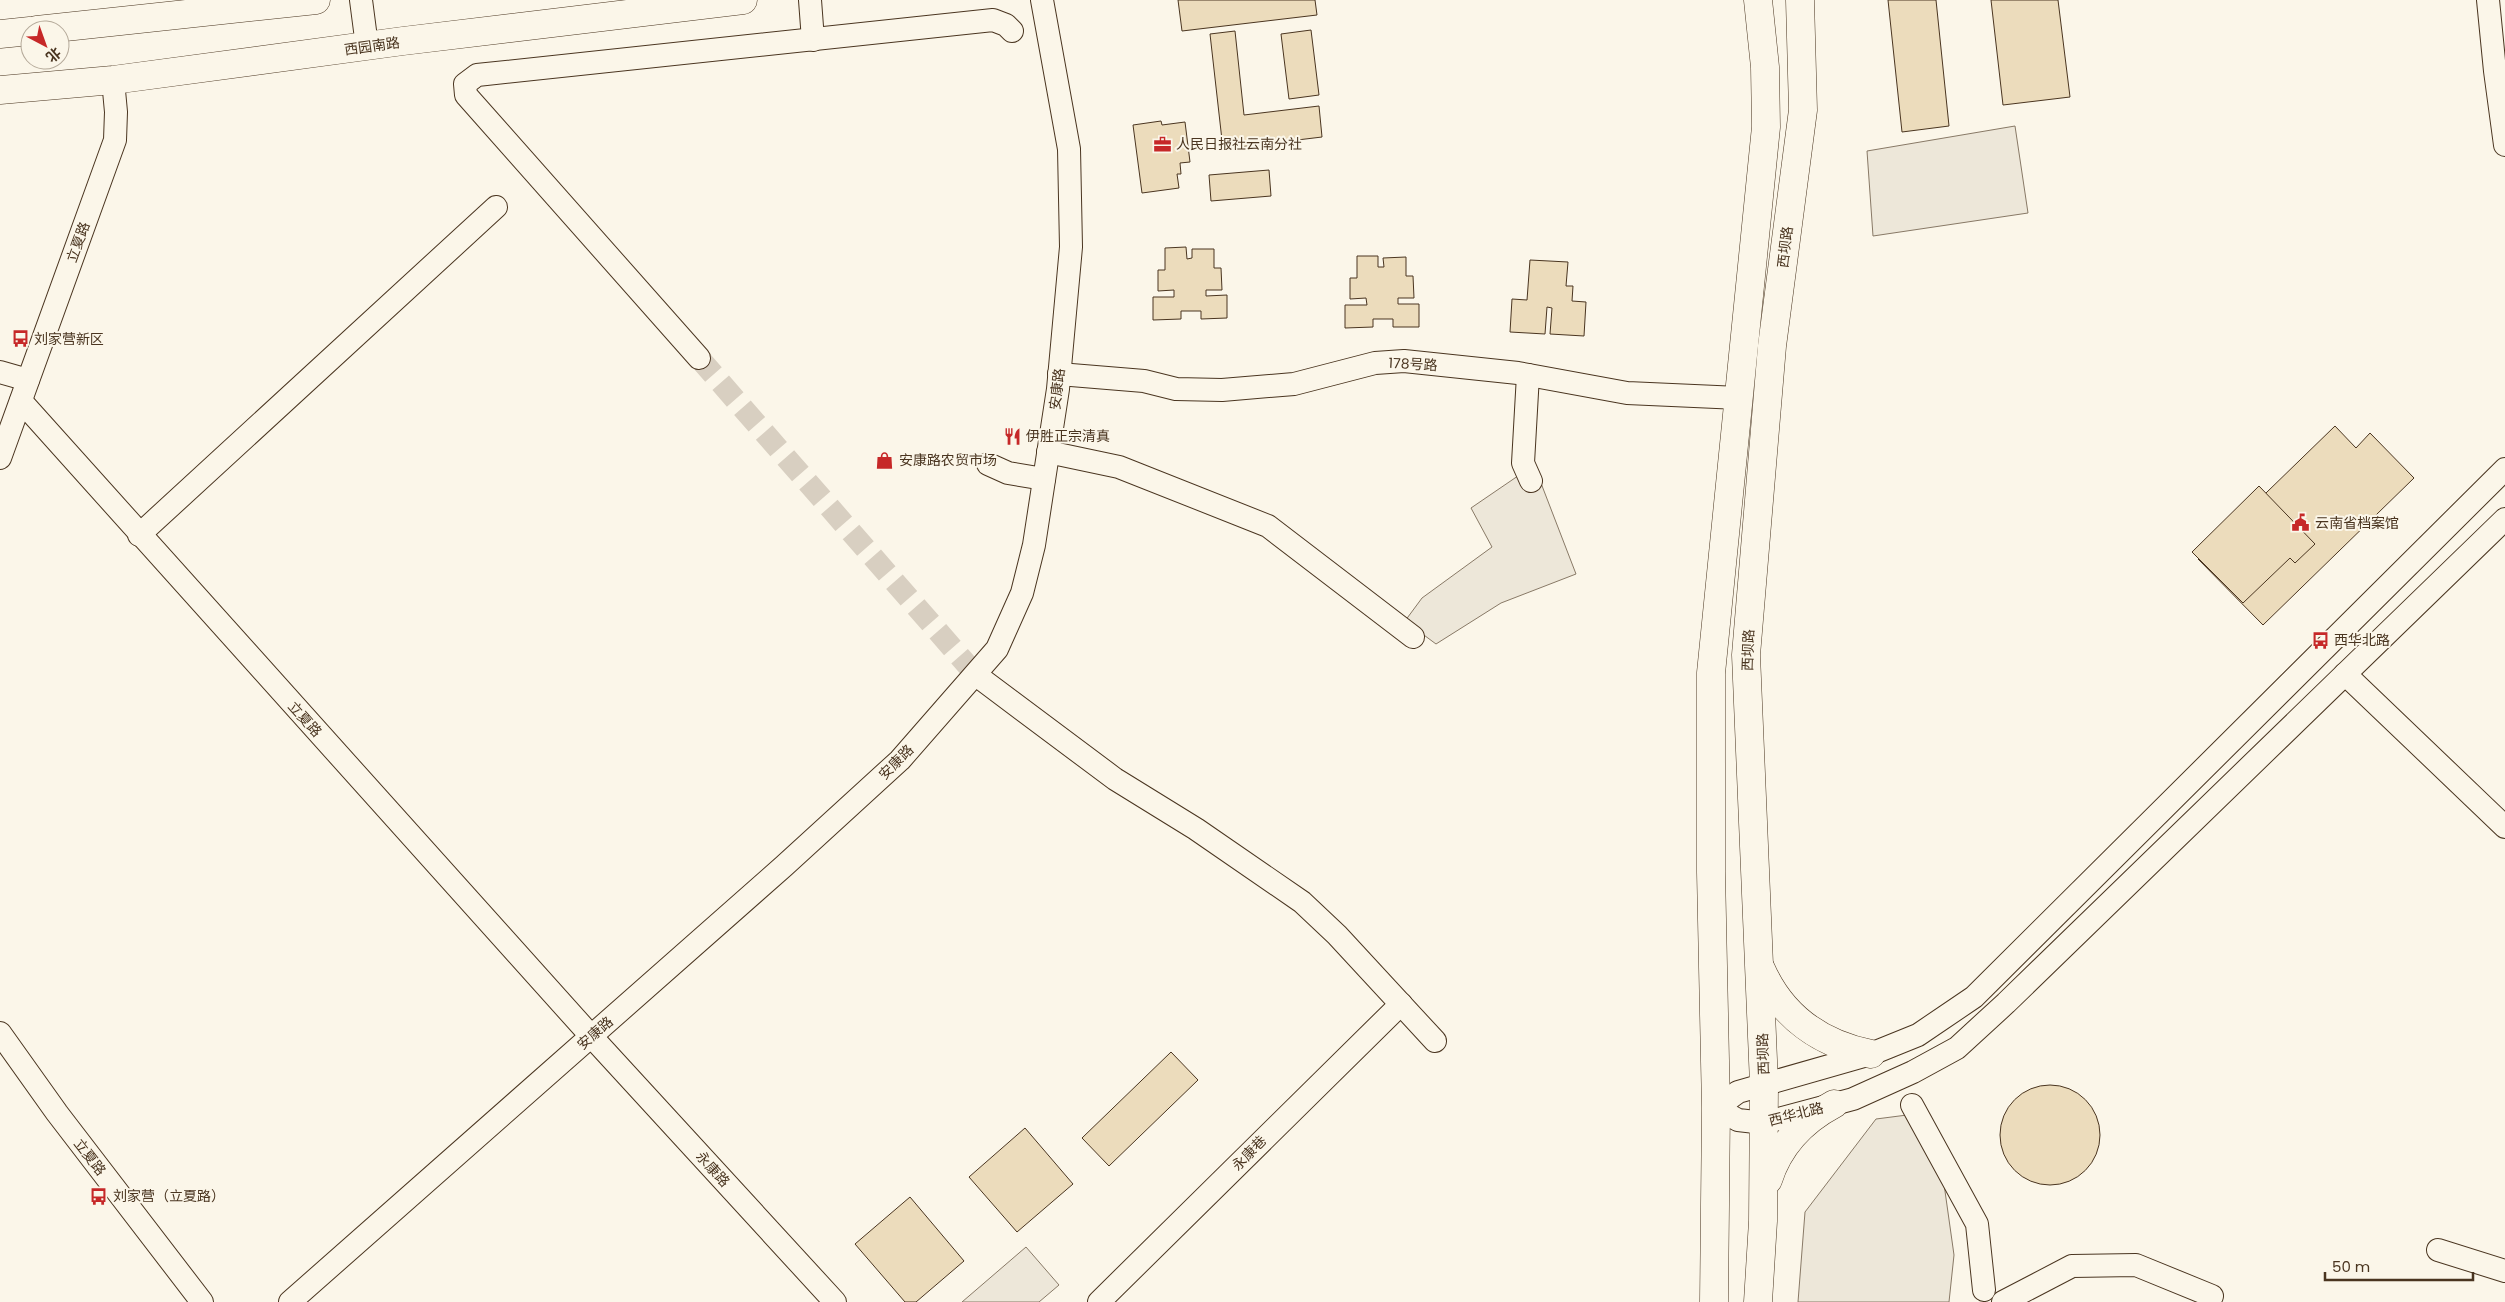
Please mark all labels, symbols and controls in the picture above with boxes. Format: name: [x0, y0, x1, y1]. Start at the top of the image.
north arrow: [20, 20, 70, 70]
street label: 西园南路: [343, 32, 401, 60]
text: 北: [42, 43, 65, 67]
office icon: 人民日报社云南分社: [1152, 134, 1172, 154]
place label: 人民日报社云南分社: [1176, 134, 1302, 154]
street label: 立夏路: [61, 219, 95, 265]
street label: 西坝路: [1773, 225, 1797, 269]
bus stop icon: 刘家营新区: [10, 329, 30, 349]
place label: 刘家营新区: [34, 329, 104, 349]
street label: 178号路: [1388, 353, 1438, 375]
street label: 安康路: [1045, 367, 1069, 411]
restaurant icon: 伊胜正宗清真: [1002, 426, 1022, 446]
place label: 伊胜正宗清真: [1026, 426, 1110, 446]
shop icon: 安康路农贸市场: [875, 450, 895, 470]
place label: 安康路农贸市场: [899, 450, 997, 470]
public building icon: 云南省档案馆: [2291, 513, 2311, 533]
place label: 云南省档案馆: [2315, 513, 2399, 533]
street label: 西坝路: [1737, 629, 1759, 671]
bus stop icon: 西华北路: [2310, 630, 2330, 650]
place label: 西华北路: [2334, 630, 2390, 650]
street label: 立夏路: [284, 697, 326, 741]
street label: 安康路: [874, 740, 918, 784]
street label: 安康路: [573, 1012, 617, 1054]
street label: 西坝路: [1752, 1033, 1774, 1075]
street label: 西华北路: [1766, 1098, 1826, 1130]
street label: 永康巷: [1227, 1131, 1271, 1175]
street label: 立夏路: [69, 1134, 111, 1180]
street label: 永康路: [692, 1147, 734, 1191]
bus stop icon: 刘家营（立夏路）: [89, 1186, 109, 1206]
place label: 刘家营（立夏路）: [113, 1186, 225, 1206]
scale bar: [2325, 1250, 2472, 1282]
text: 50 m: [2332, 1256, 2370, 1277]

